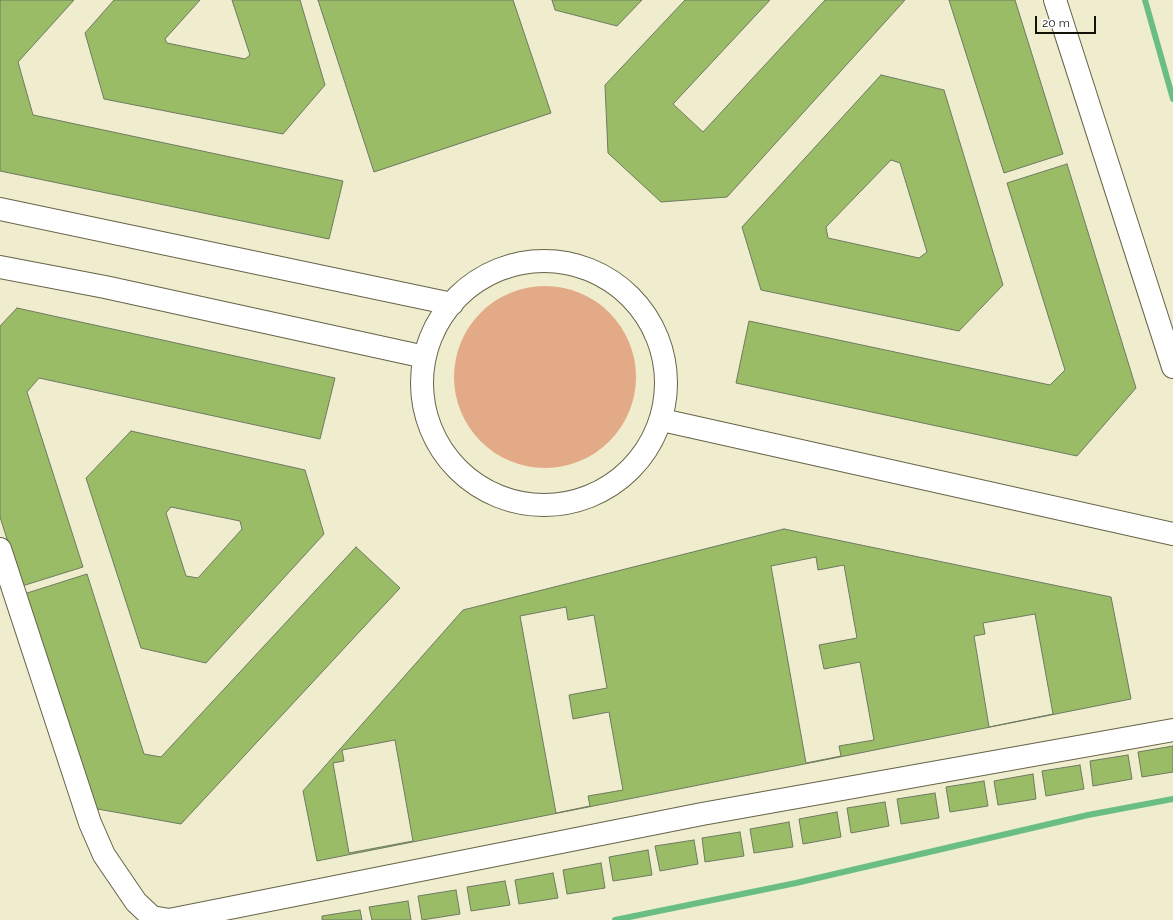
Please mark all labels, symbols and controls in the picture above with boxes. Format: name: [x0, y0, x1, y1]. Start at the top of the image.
scale bar: [1037, 8, 1098, 34]
text: 20 m: [1042, 16, 1070, 30]

